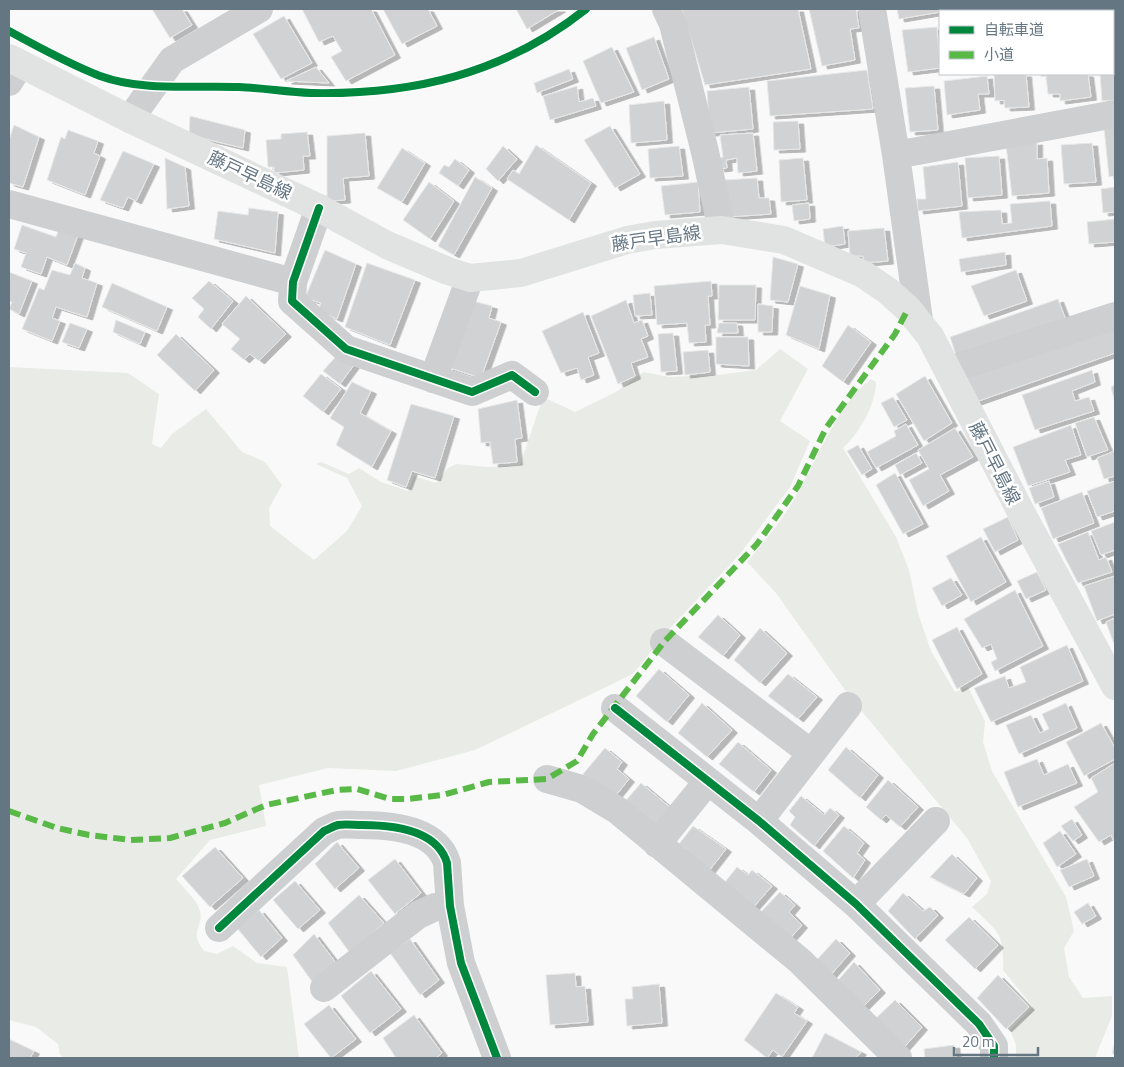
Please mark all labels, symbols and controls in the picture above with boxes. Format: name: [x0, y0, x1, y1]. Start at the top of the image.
legend: [939, 10, 1114, 75]
text: 自転車道: [984, 18, 1044, 41]
text: 小道: [984, 43, 1014, 66]
street label: 藤戸早島線: [204, 144, 296, 206]
street label: 藤戸早島線: [610, 218, 702, 258]
street label: 藤戸早島線: [963, 417, 1027, 509]
scale bar: [954, 1024, 1038, 1056]
text: 20 m: [962, 1030, 995, 1053]

